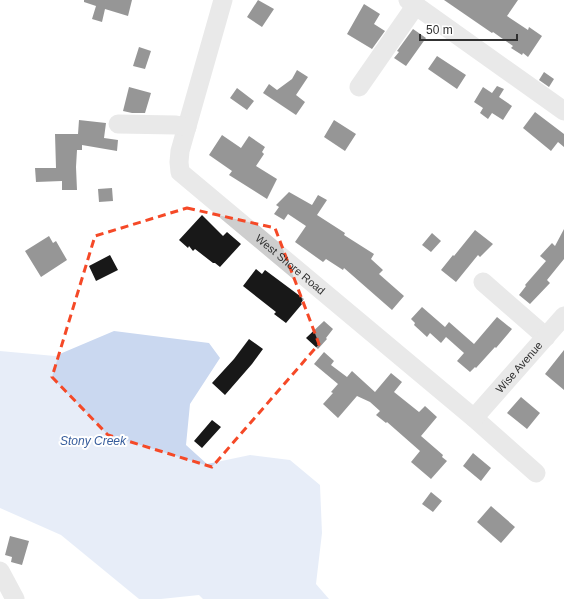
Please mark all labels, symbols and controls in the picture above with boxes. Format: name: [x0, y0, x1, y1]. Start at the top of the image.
scale bar: [420, 16, 517, 42]
text: 50 m: [426, 23, 453, 37]
street label: West Shore Road: [253, 232, 327, 297]
street label: Wise Avenue: [493, 339, 545, 395]
water label: Stony Creek: [60, 434, 127, 448]

